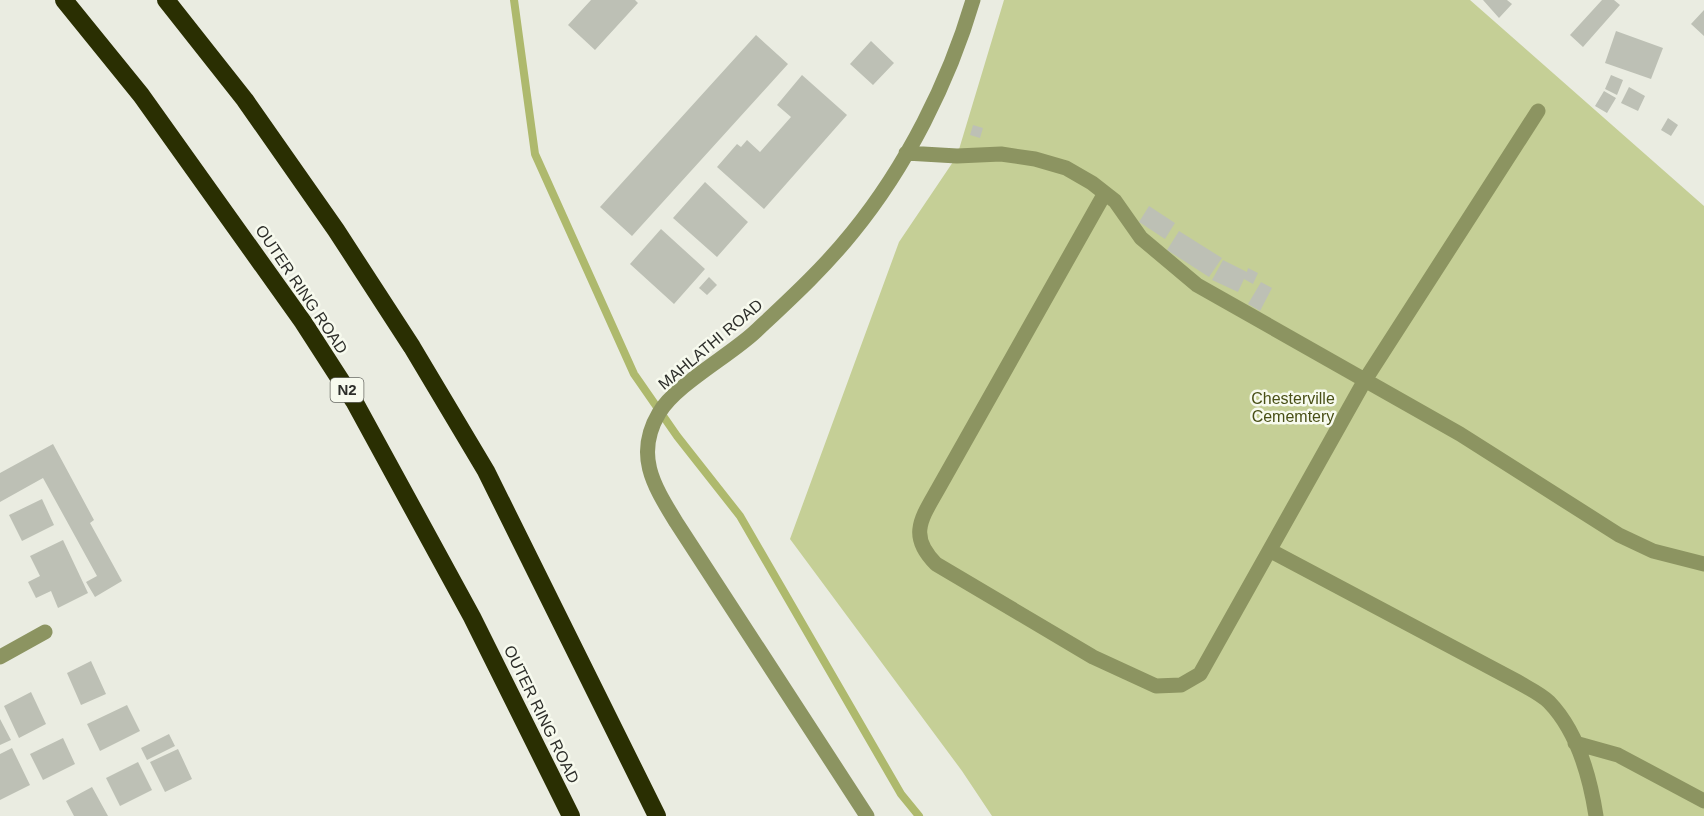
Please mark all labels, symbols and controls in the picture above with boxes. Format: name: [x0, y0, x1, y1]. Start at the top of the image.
street label: OUTER RING ROAD: [252, 222, 351, 357]
street label: MAHLATHI ROAD: [655, 296, 766, 393]
road number: N2: [330, 378, 364, 402]
park label: Chesterville Cememtery: [1251, 390, 1335, 425]
street label: OUTER RING ROAD: [501, 643, 582, 786]

